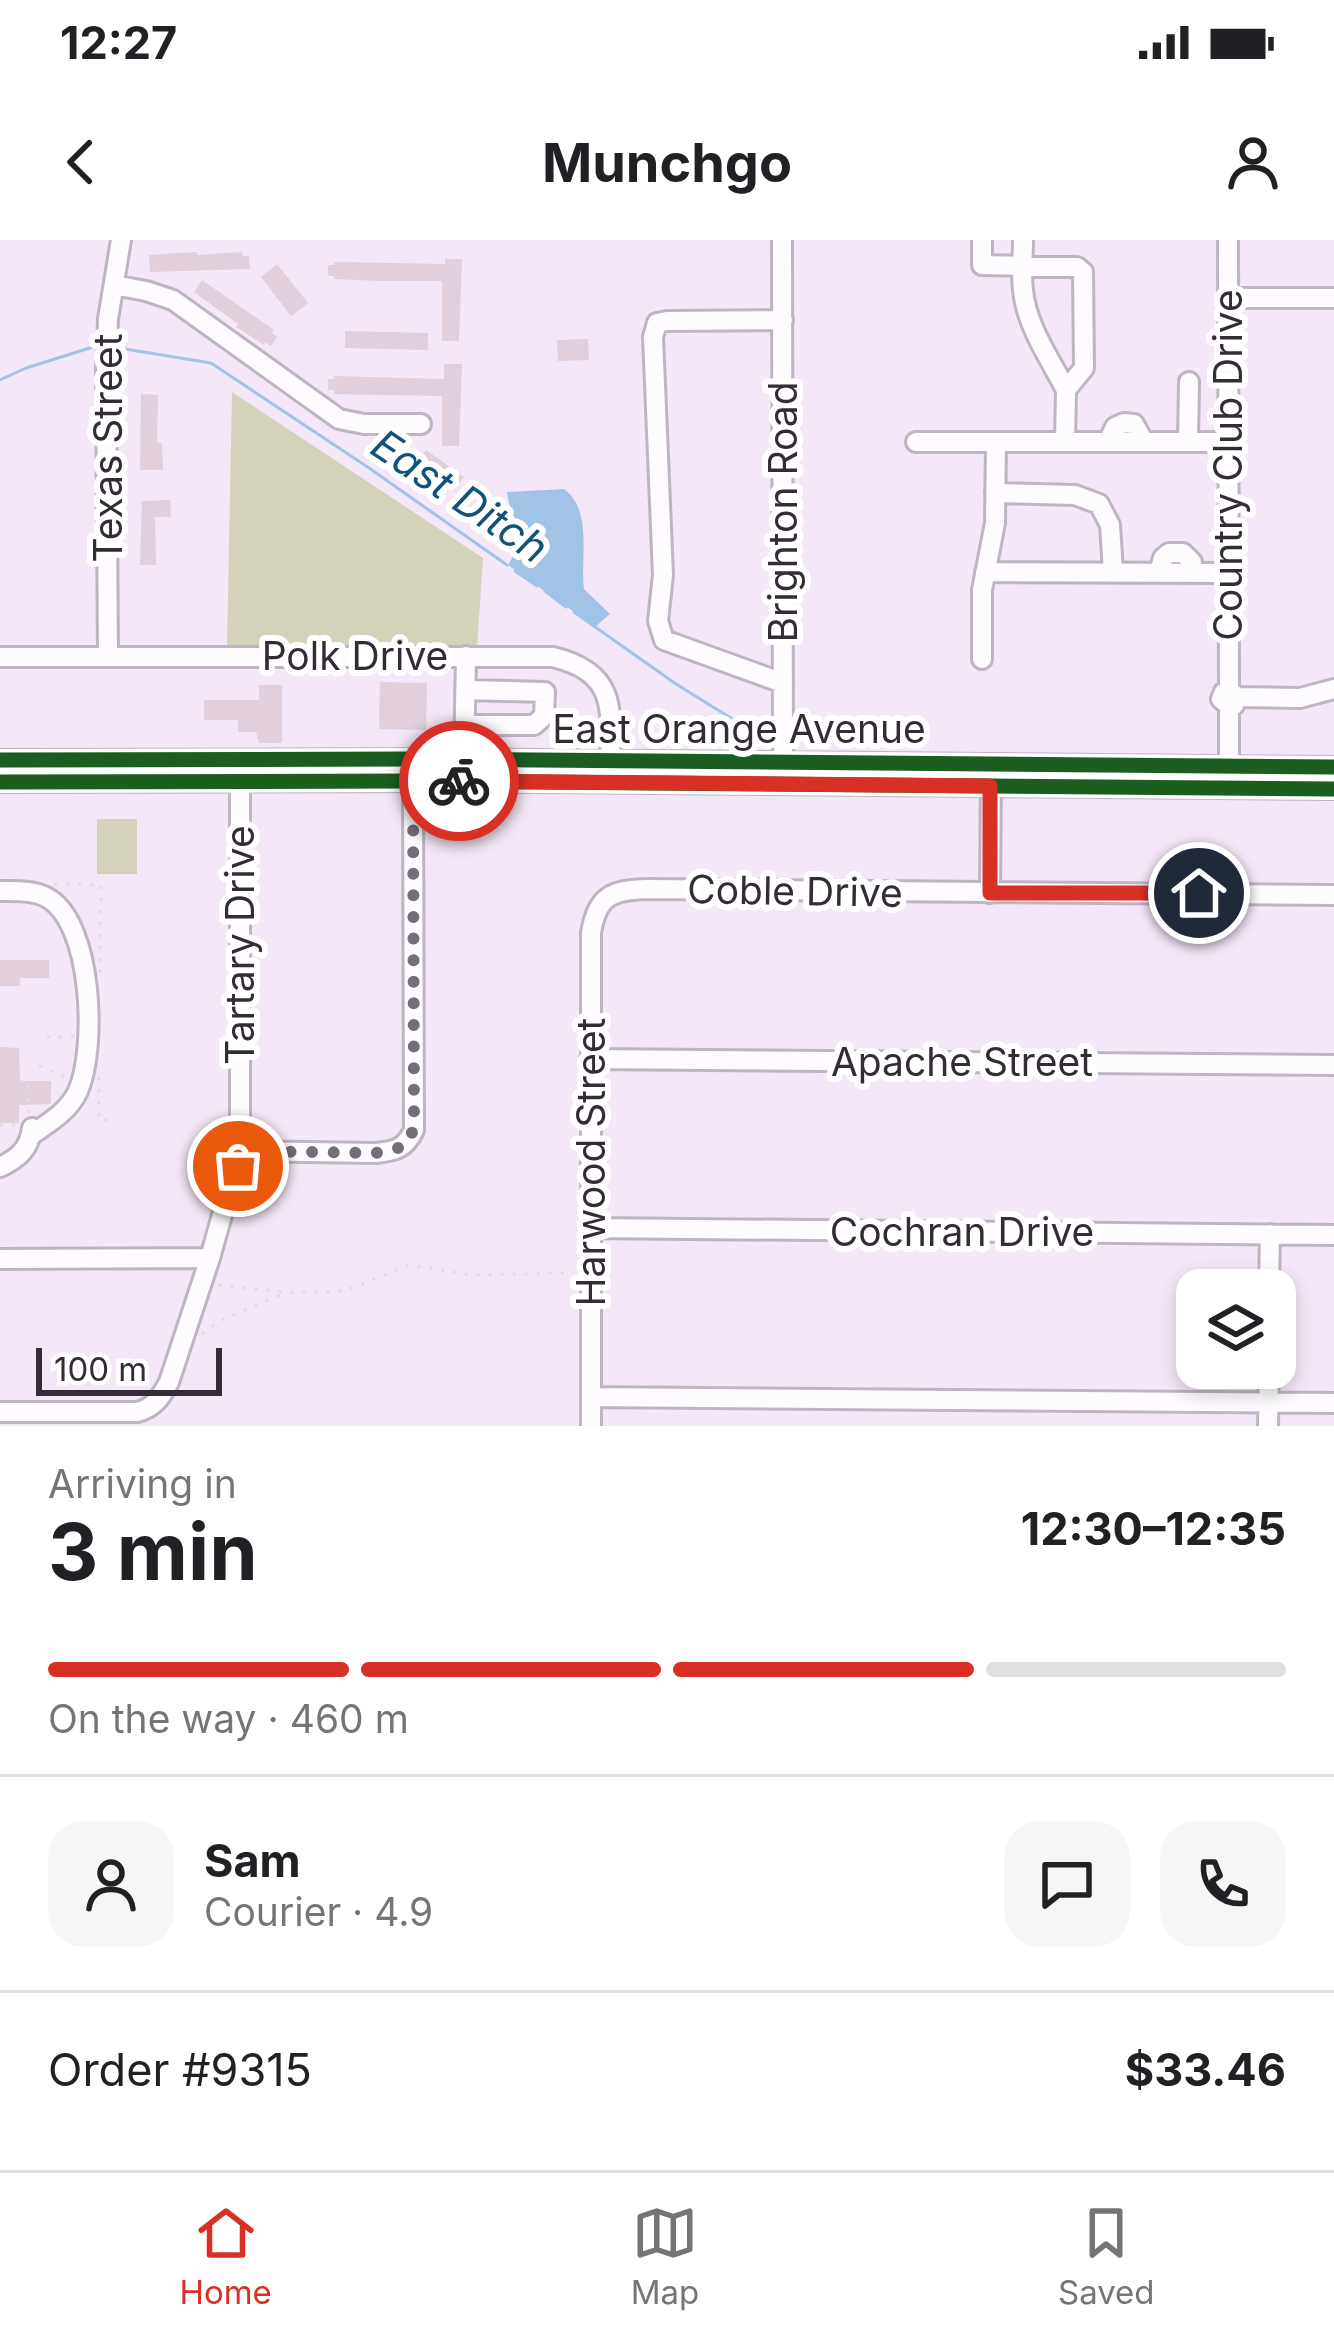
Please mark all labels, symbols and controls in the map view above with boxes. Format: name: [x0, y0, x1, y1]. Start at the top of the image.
text: 12:27: [60, 15, 177, 70]
icon: back: [48, 129, 114, 195]
icon: person: [1220, 129, 1286, 195]
text: Munchgo: [542, 130, 792, 195]
street label: Country Club Drive: [1204, 289, 1251, 641]
street label: Texas Street: [84, 334, 131, 562]
street label: Brighton Road: [759, 381, 806, 643]
water label: East Ditch: [362, 418, 558, 573]
street label: Polk Drive: [262, 632, 448, 679]
street label: East Orange Avenue: [552, 705, 926, 752]
courier: [399, 721, 519, 841]
icon: bike: [426, 748, 492, 814]
street label: Tartary Drive: [216, 825, 263, 1065]
pin: [1148, 842, 1250, 944]
icon: home: [1166, 860, 1232, 926]
street label: Coble Drive: [687, 865, 903, 916]
street label: Harwood Street: [567, 1018, 614, 1306]
street label: Apache Street: [831, 1038, 1093, 1085]
pin: [187, 1115, 289, 1217]
icon: bag: [205, 1133, 271, 1199]
street label: Cochran Drive: [830, 1208, 1094, 1255]
map controls: [1176, 1269, 1296, 1389]
button: layers: [1176, 1269, 1296, 1389]
scale bar: [36, 1342, 222, 1395]
text: 100 m: [54, 1349, 147, 1389]
text: Arriving in: [48, 1460, 237, 1507]
text: 12:30–12:35: [1021, 1501, 1286, 1556]
text: 3 min: [48, 1504, 258, 1599]
text: On the way · 460 m: [48, 1695, 409, 1742]
button: person: [48, 1821, 174, 1947]
button: chat: [1004, 1821, 1130, 1947]
button: phone: [1160, 1821, 1286, 1947]
text: Sam: [204, 1833, 301, 1888]
text: Courier · 4.9: [204, 1888, 433, 1935]
text: Order #9315: [48, 2042, 312, 2097]
text: $33.46: [1125, 2042, 1286, 2097]
tab: Home: [179, 2200, 272, 2312]
tab: Map: [631, 2200, 699, 2312]
tab: Saved: [1058, 2200, 1155, 2312]

